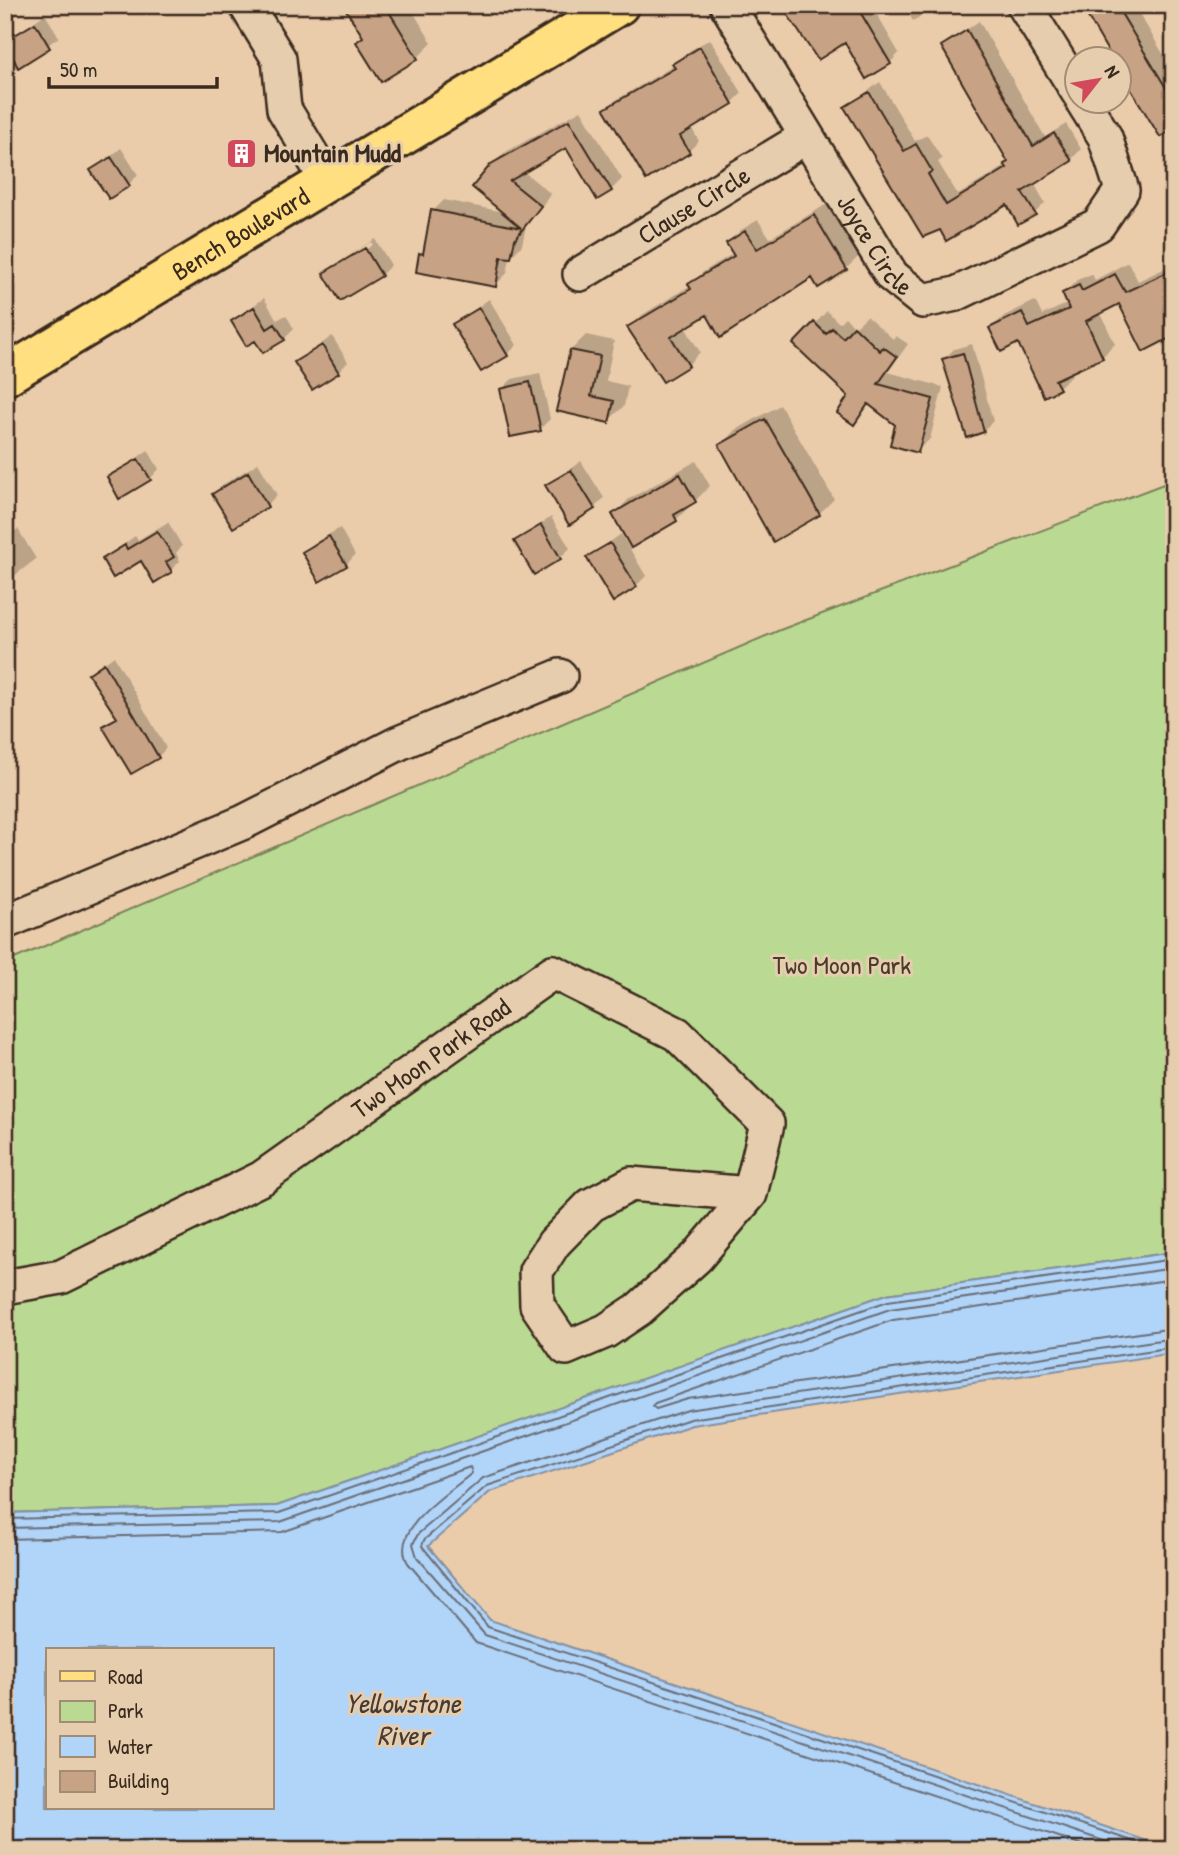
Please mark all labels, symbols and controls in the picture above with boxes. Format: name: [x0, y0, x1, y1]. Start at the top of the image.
scale bar: [49, 46, 217, 90]
north arrow: [1064, 46, 1134, 116]
text: 50 m: [60, 55, 97, 84]
text: N: [1099, 60, 1126, 82]
place label: Mountain Mudd: [264, 135, 402, 170]
building icon: Mountain Mudd: [224, 136, 258, 170]
street label: Clause Circle: [631, 157, 756, 252]
street label: Bench Boulevard: [165, 178, 315, 288]
street label: Joyce Circle: [829, 187, 921, 303]
park label: Two Moon Park: [773, 947, 911, 982]
street label: Two Moon Park Road: [344, 990, 517, 1126]
legend: [46, 1648, 273, 1810]
text: Road: [108, 1662, 142, 1691]
water label: Yellowstone River: [345, 1684, 463, 1754]
text: Park: [108, 1696, 143, 1725]
text: Water: [108, 1732, 153, 1761]
text: Building: [108, 1766, 169, 1795]

